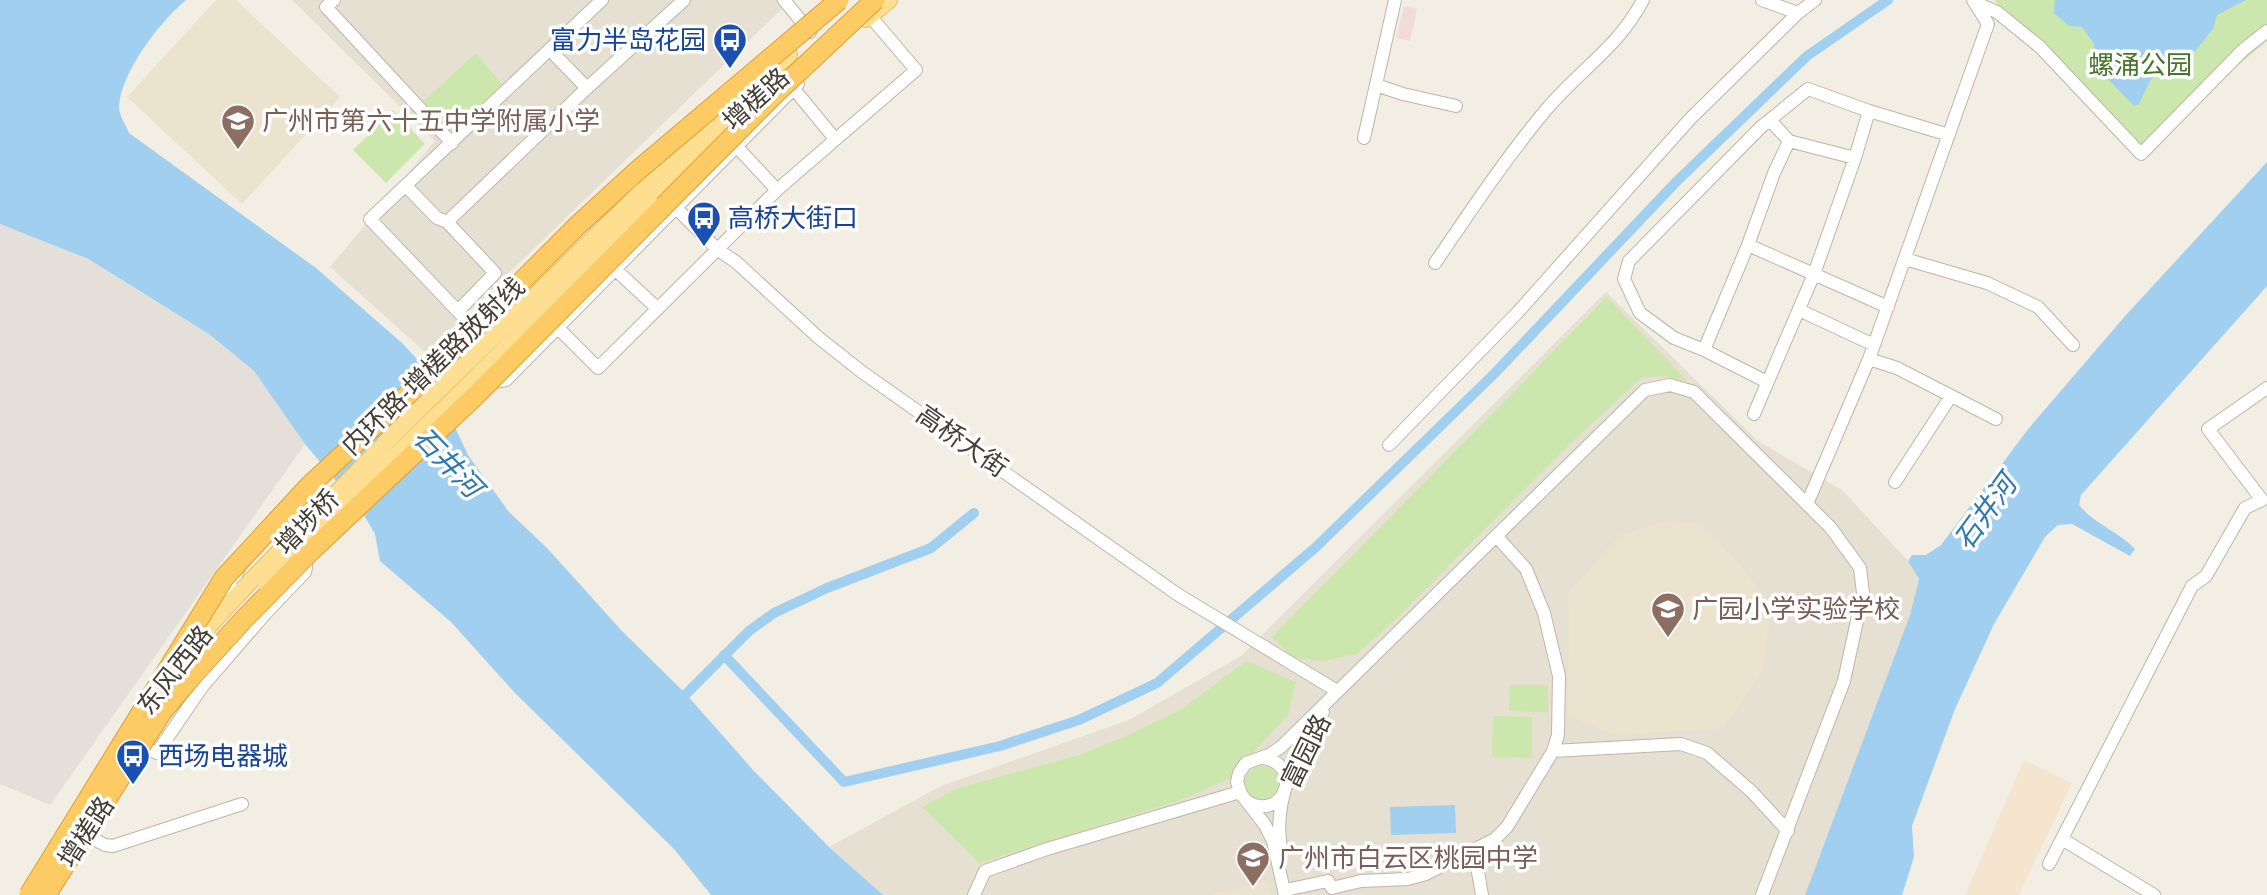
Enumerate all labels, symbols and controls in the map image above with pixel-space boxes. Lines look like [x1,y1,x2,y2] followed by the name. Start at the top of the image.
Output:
[711,21,749,70] bus stop icon: 富力半岛花园
[550,23,706,56] place label: 富力半岛花园
[2088,48,2192,81] park label: 螺涌公园
[716,60,796,137] street label: 增槎路
[219,102,257,151] school or university icon: 广州市第六十五中学附属小学
[262,104,600,137] place label: 广州市第六十五中学附属小学
[685,199,723,248] bus stop icon: 高桥大街口
[728,201,858,234] place label: 高桥大街口
[334,270,531,461] street label: 内环路-增槎路放射线
[910,397,1014,484] street label: 高桥大街
[406,419,494,508] water label: 石井河
[1945,463,2027,557] water label: 石井河
[268,482,346,561] street label: 增埗桥
[1649,590,1687,639] school or university icon: 广园小学实验学校
[1692,592,1900,625] place label: 广园小学实验学校
[130,619,220,721] street label: 东风西路
[1274,708,1337,793] street label: 富园路
[114,737,152,786] bus stop icon: 西场电器城
[158,739,288,772] place label: 西场电器城
[50,790,121,873] street label: 增槎路
[1234,839,1272,888] school or university icon: 广州市白云区桃园中学
[1278,841,1538,874] place label: 广州市白云区桃园中学

